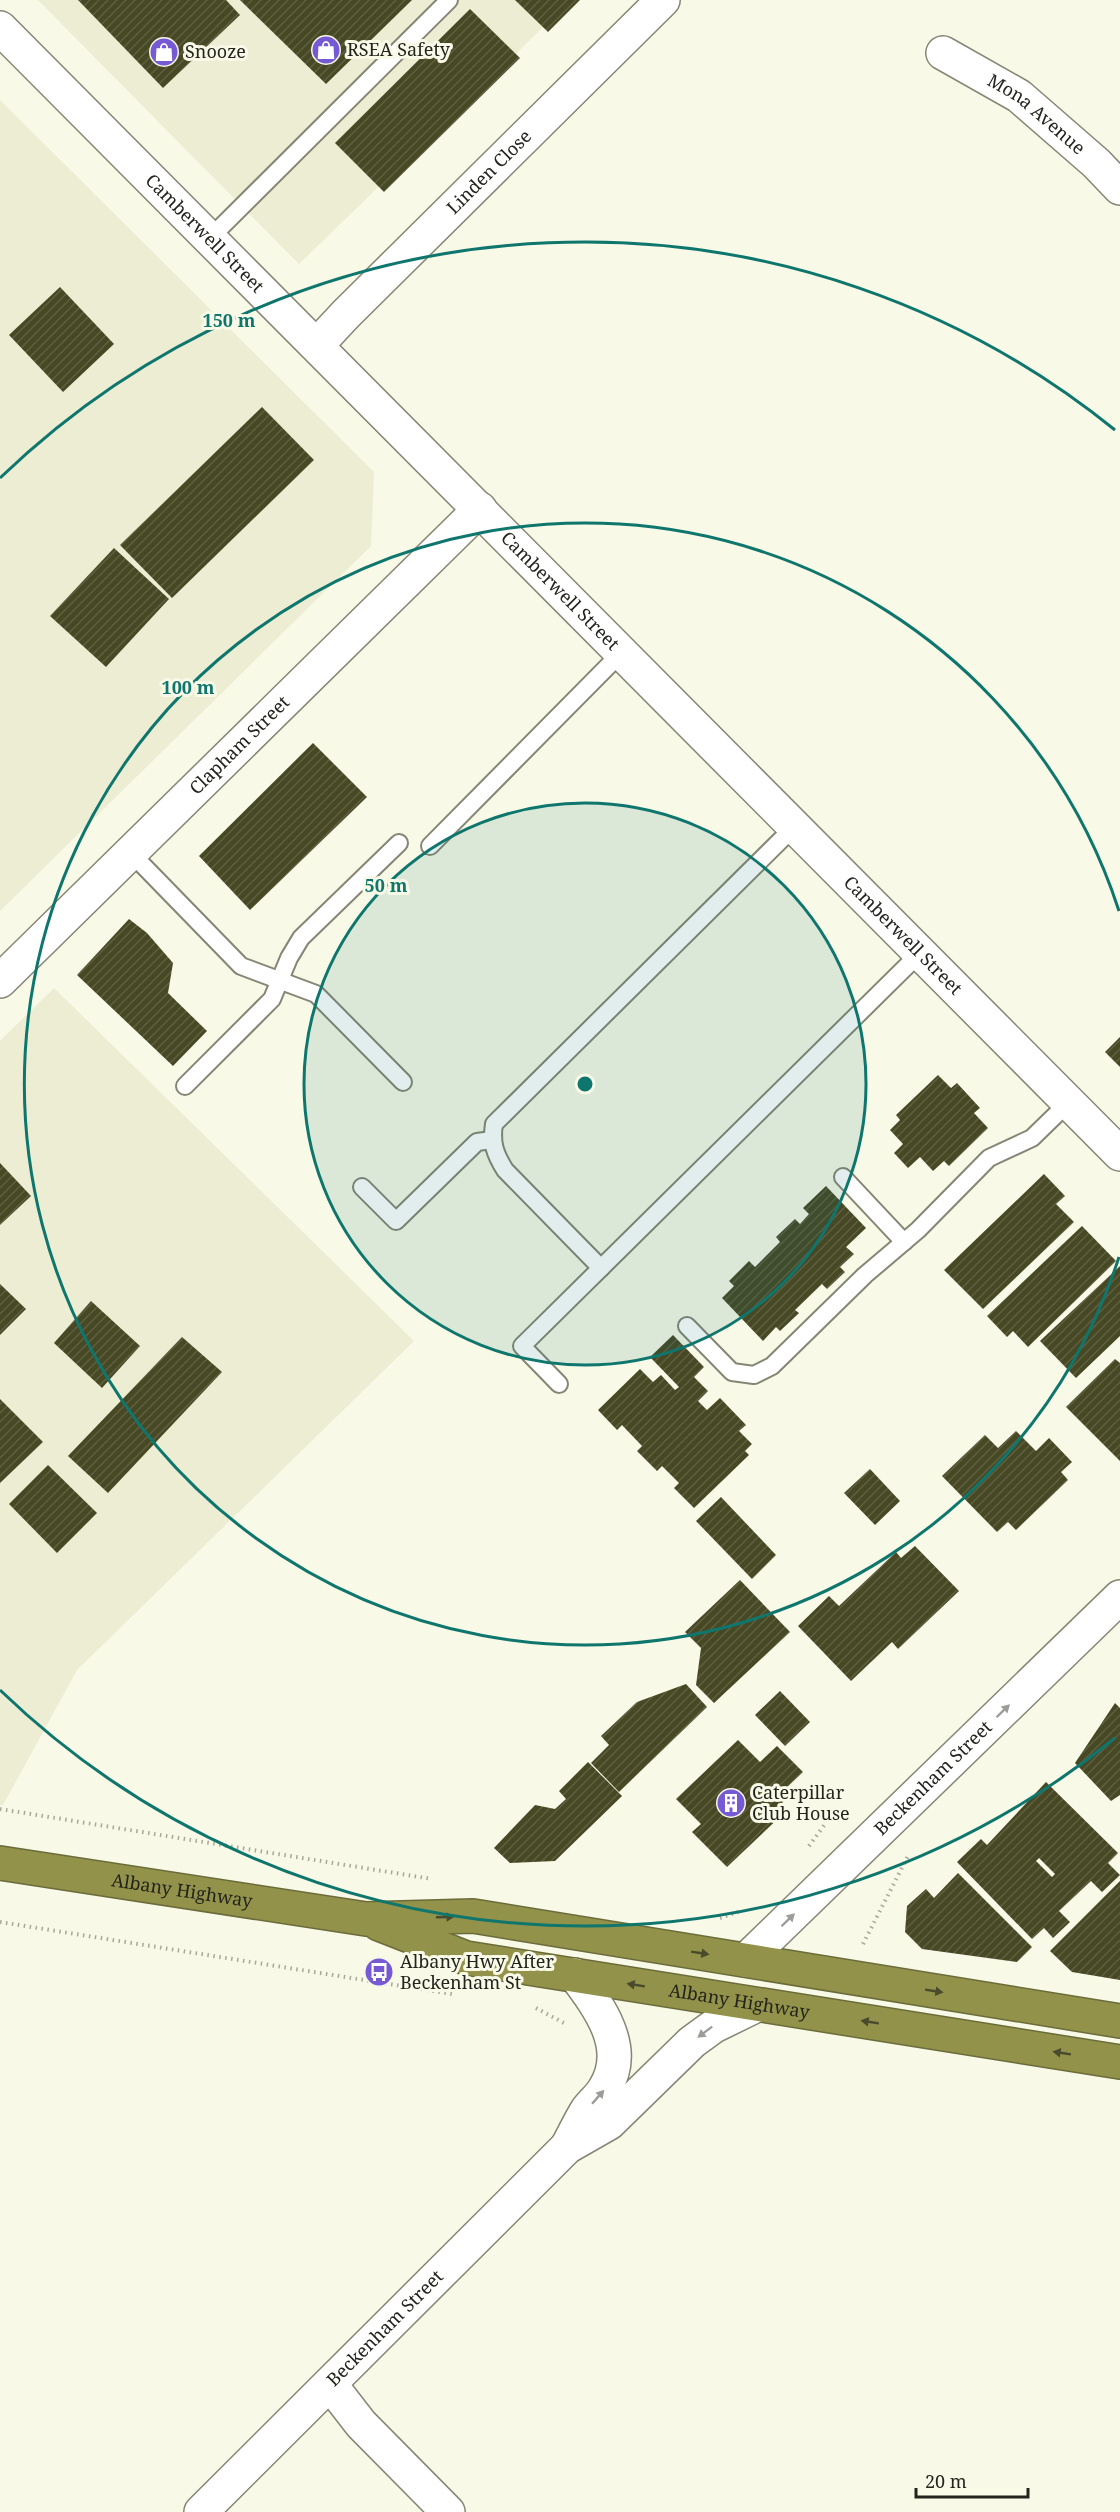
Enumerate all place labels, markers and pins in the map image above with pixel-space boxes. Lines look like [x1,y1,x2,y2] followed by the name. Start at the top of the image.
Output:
[310,34,342,66] shop icon: RSEA Safety
[148,36,180,68] shop icon: Snooze
[347,37,451,61] place label: RSEA Safety
[185,39,246,63] place label: Snooze
[575,1074,595,1094] centre of rings
[752,1780,850,1825] place label: Caterpillar Club House
[715,1787,747,1819] building icon: Caterpillar Club House
[400,1949,554,1994] place label: Albany Hwy After Beckenham St
[363,1956,395,1988] bus stop icon: Albany Hwy After Beckenham St

